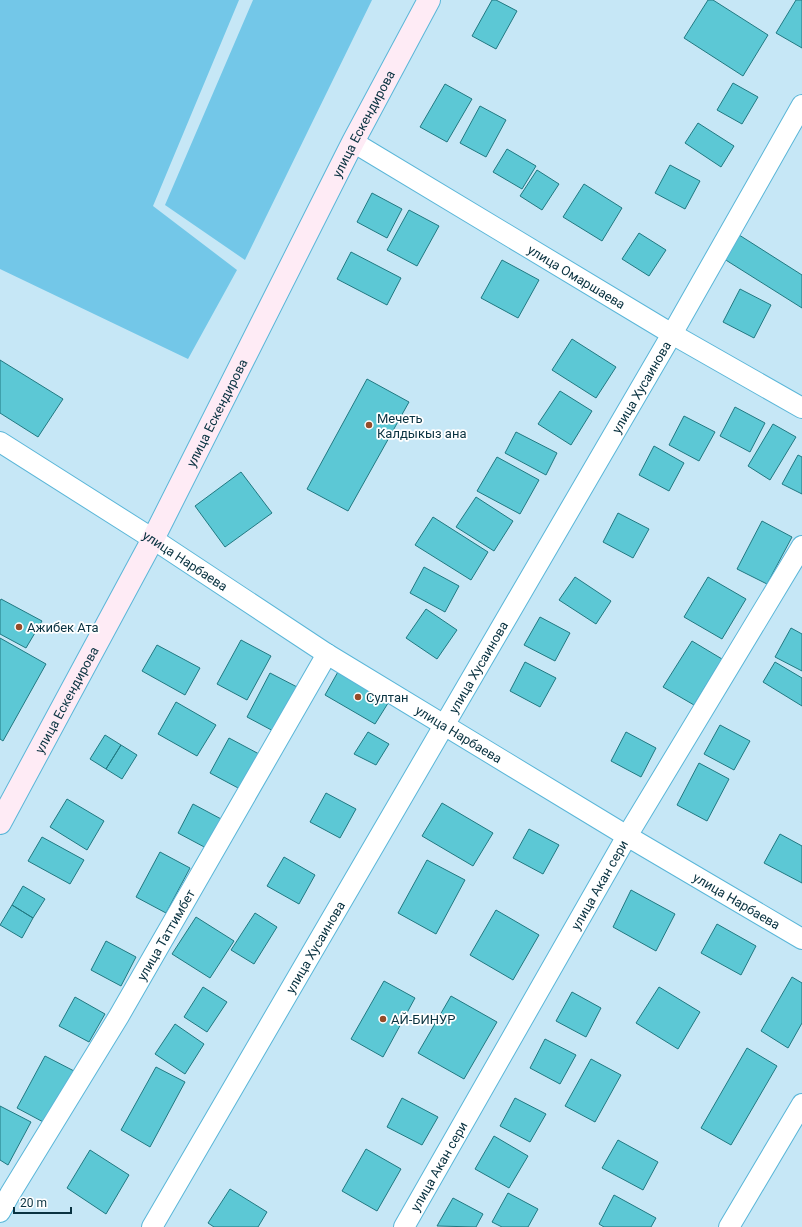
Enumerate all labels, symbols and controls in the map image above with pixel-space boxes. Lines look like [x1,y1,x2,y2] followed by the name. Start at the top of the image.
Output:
[329,68,398,180] street label: улица Ескендирова
[525,242,628,312] street label: улица Омаршаева
[609,338,674,436] street label: улица Хусаинова
[183,356,250,469] street label: улица Ескендирова
[377,411,466,441] place label: Мечеть Калдыкыз ана
[364,420,374,430] marker: Мечеть Калдыкыз ана
[140,527,231,594] street label: улица Нарбаева
[445,618,511,716] street label: улица Хусаинова
[27,620,99,635] place label: Ажибек Ата
[14,622,24,632] marker: Ажибек Ата
[32,644,101,756] street label: улица Ескендирова
[366,690,409,705] place label: Султан
[353,692,363,702] marker: Султан
[413,702,505,766] street label: улица Нарбаева
[568,837,631,932] street label: улица Акан сери
[691,869,783,932] street label: улица Нарбаева
[134,886,198,983] street label: улица Таттимбет
[282,898,348,996] street label: улица Хусаинова
[391,1012,455,1027] place label: АЙ-БИНУР
[378,1014,388,1024] marker: АЙ-БИНУР
[407,1119,470,1214] street label: улица Акан сери
[14,1189,71,1215] scale bar
[20,1196,47,1210] text: 20 m

